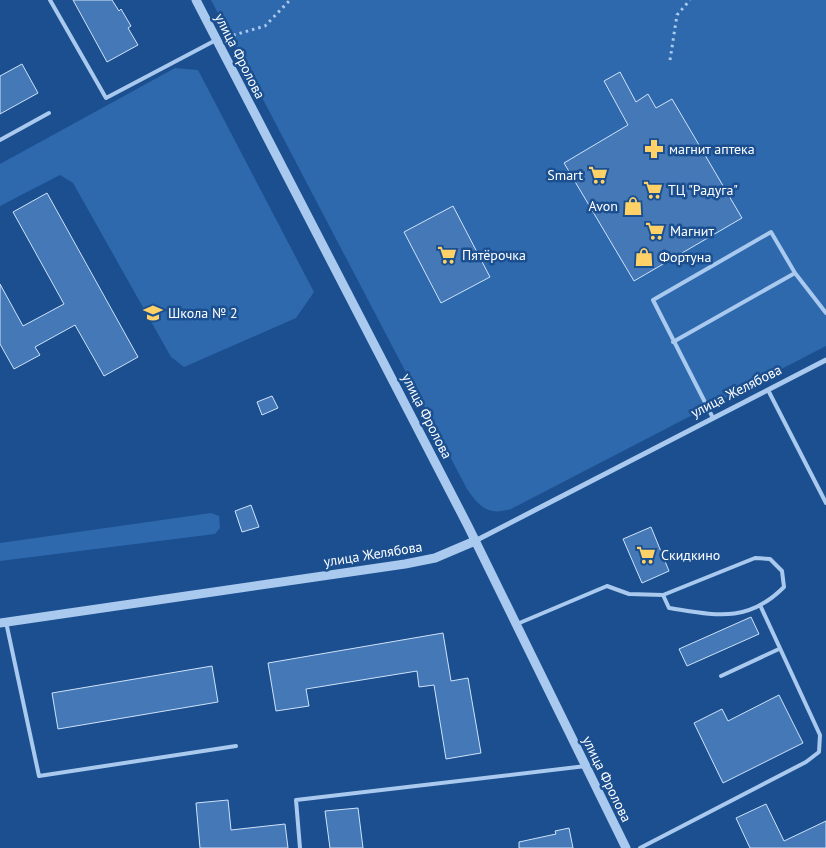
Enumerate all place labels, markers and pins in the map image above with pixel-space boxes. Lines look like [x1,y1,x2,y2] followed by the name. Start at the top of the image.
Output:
[643,138,665,160] pharmacy icon: магнит аптека
[669,140,755,158] place label: магнит аптека
[587,164,609,186] supermarket icon: Smart
[547,166,583,184] place label: Smart
[642,179,664,201] supermarket icon: ТЦ "Радуга"
[668,181,738,199] place label: ТЦ "Радуга"
[622,195,644,217] shop icon: Avon
[589,197,618,215] place label: Avon
[644,220,666,242] supermarket icon: Магнит
[670,222,714,240] place label: Магнит
[436,244,458,266] supermarket icon: Пятёрочка
[462,246,526,264] place label: Пятёрочка
[633,246,655,268] shop icon: Фортуна
[659,248,711,266] place label: Фортуна
[142,302,164,324] school or university icon: Школа № 2
[168,304,238,322] place label: Школа № 2
[635,544,657,566] supermarket icon: Скидкино
[661,546,720,564] place label: Скидкино

